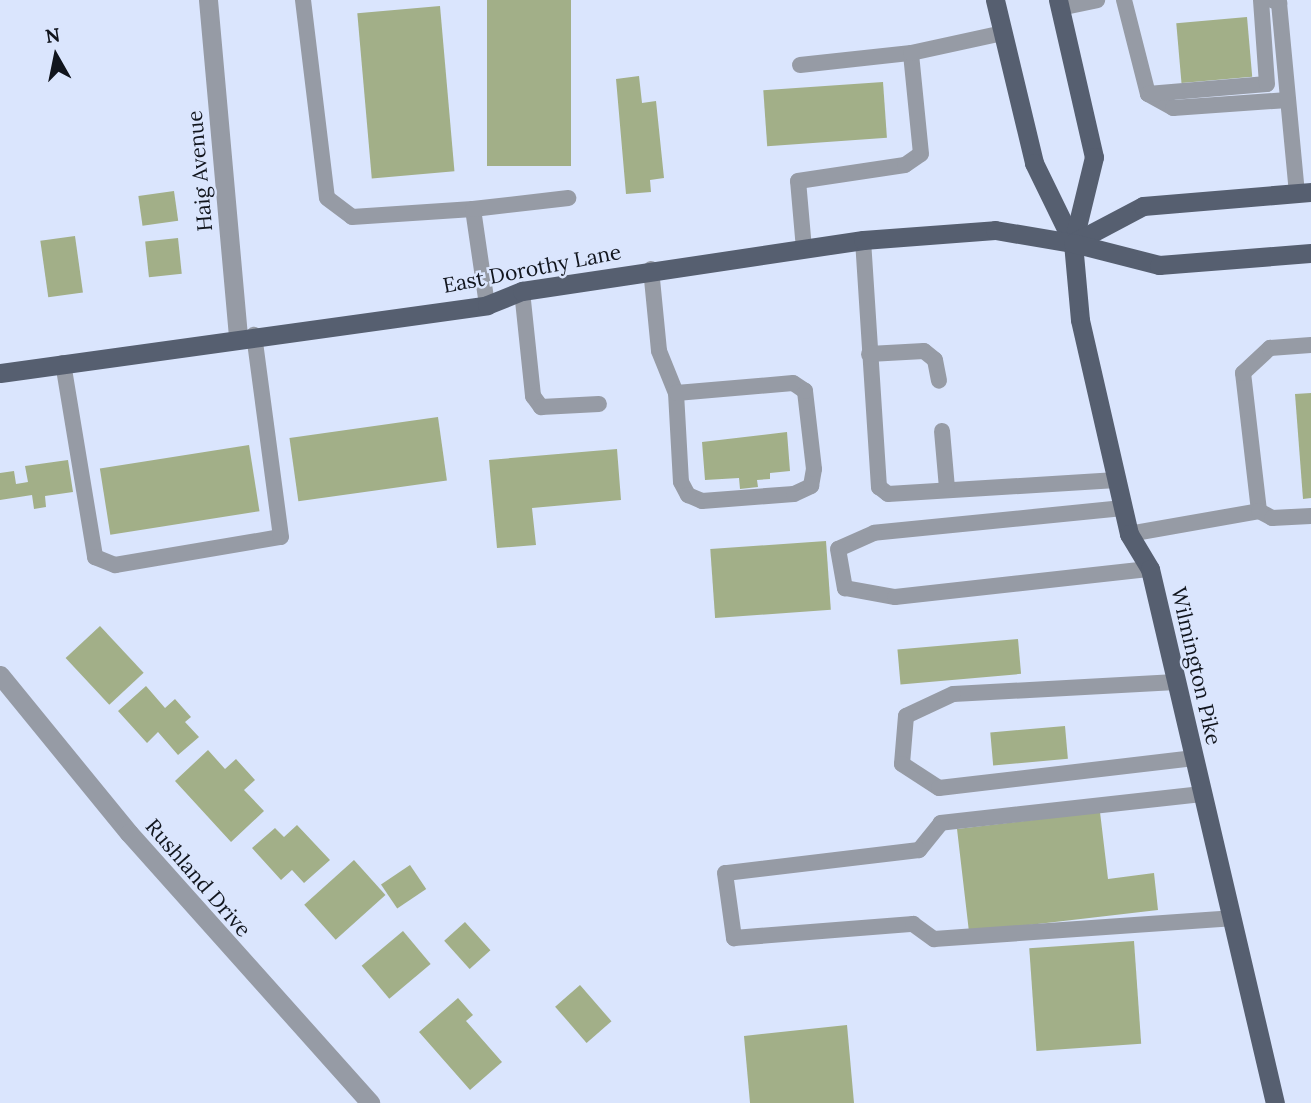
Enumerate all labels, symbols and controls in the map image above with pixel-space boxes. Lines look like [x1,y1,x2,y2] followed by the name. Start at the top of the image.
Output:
[21,21,91,91] north arrow
[44,22,62,48] text: N
[182,109,218,233] street label: Haig Avenue
[441,239,623,299] street label: East Dorothy Lane
[1166,585,1226,747] street label: Wilmington Pike
[140,814,256,942] street label: Rushland Drive

